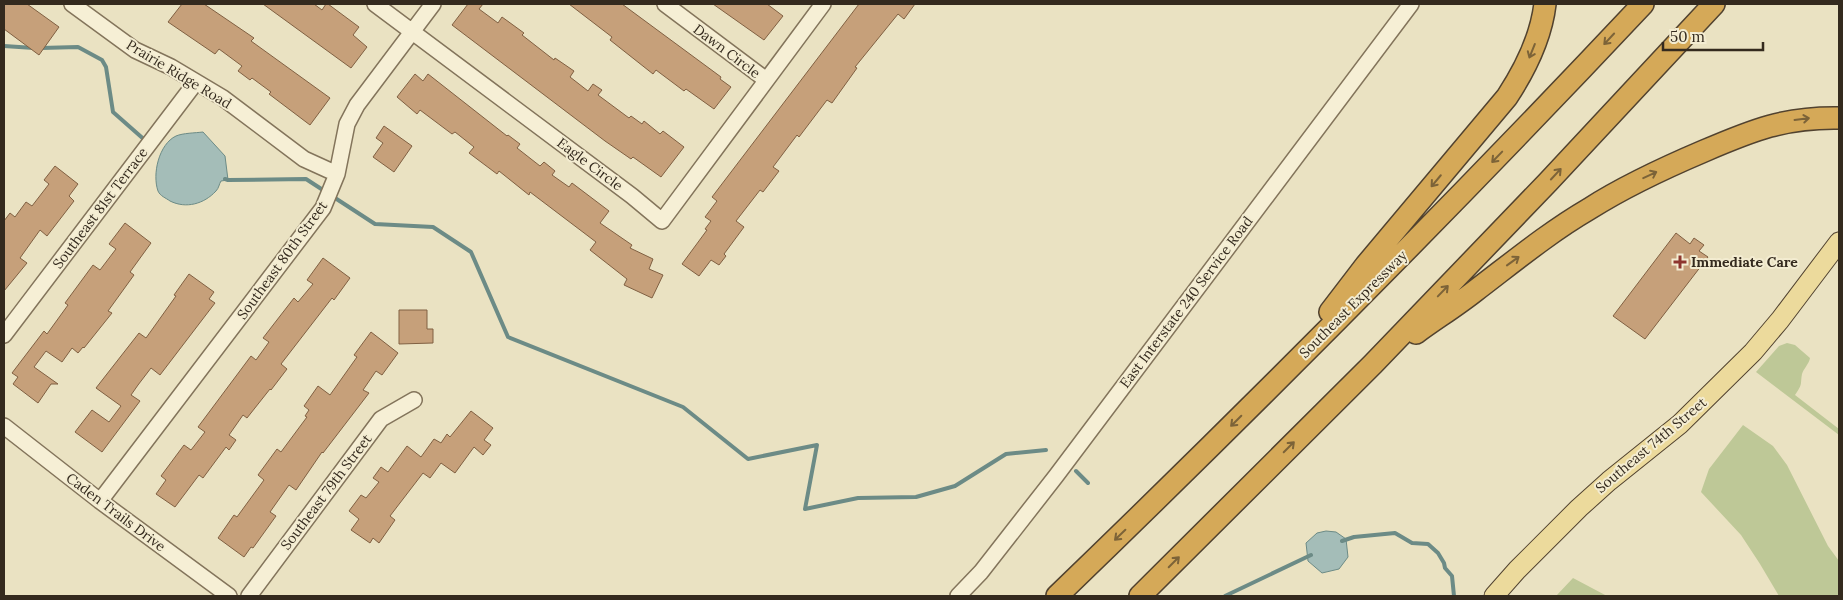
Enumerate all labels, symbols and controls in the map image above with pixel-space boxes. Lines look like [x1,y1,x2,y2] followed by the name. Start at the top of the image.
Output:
[690,20,764,82] street label: Dawn Circle
[1663,20,1763,52] scale bar
[1670,27,1705,46] text: 50 m
[1603,33,1615,46] one-way arrow
[123,36,235,112] street label: Prairie Ridge Road
[1527,43,1537,58] one-way arrow
[1794,114,1810,124] one-way arrow
[554,133,627,195] street label: Eagle Circle
[48,143,152,272] street label: Southeast 81st Terrace
[1491,150,1503,163] one-way arrow
[1550,168,1562,180] one-way arrow
[1642,170,1657,180] one-way arrow
[1431,174,1442,187] one-way arrow
[233,197,331,323] street label: Southeast 80th Street
[1116,213,1256,391] street label: East Interstate 240 Service Road
[1295,246,1411,362] street label: Southeast Expressway
[1691,253,1798,271] place label: Immediate Care
[1673,255,1687,269] marker: Immediate Care
[1506,256,1520,266] one-way arrow
[1437,285,1449,297] one-way arrow
[1592,393,1711,497] street label: Southeast 74th Street
[1230,415,1242,427] one-way arrow
[277,430,376,553] street label: Southeast 79th Street
[1283,441,1295,453] one-way arrow
[63,469,170,556] street label: Caden Trails Drive
[1113,529,1126,541] one-way arrow
[1168,556,1180,568] one-way arrow

